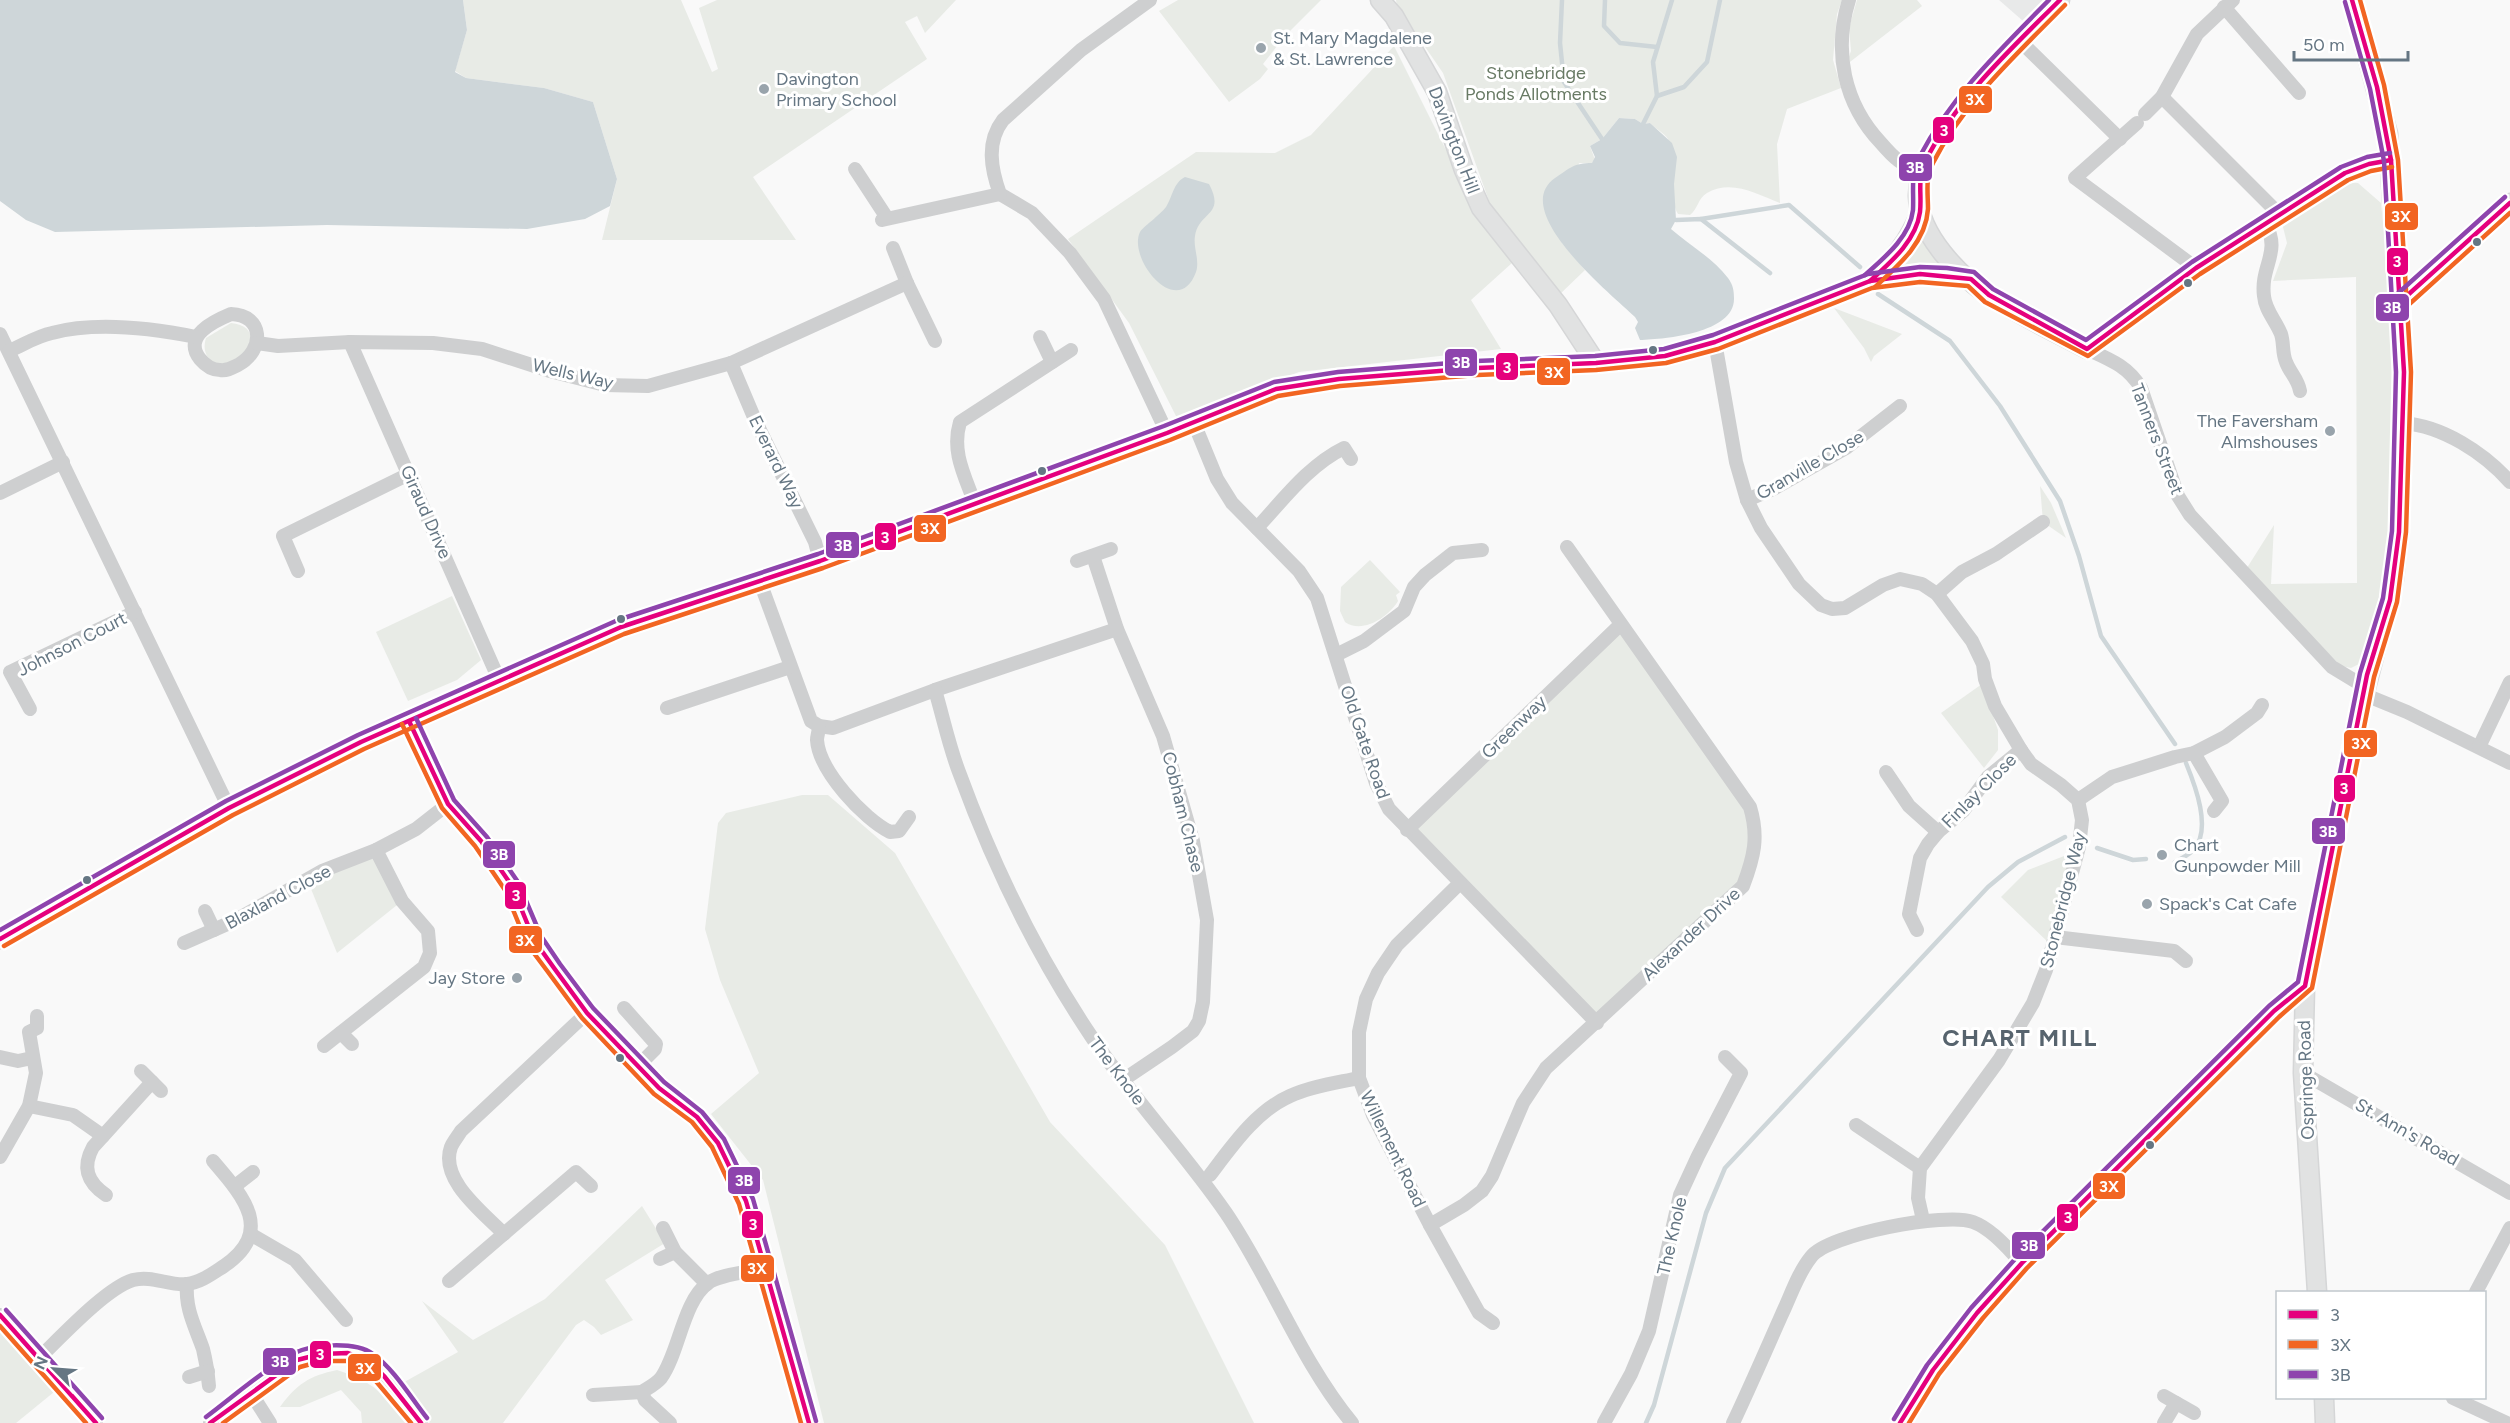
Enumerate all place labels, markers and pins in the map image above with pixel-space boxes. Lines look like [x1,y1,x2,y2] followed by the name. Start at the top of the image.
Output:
[1273,27,1432,70] place label: St. Mary Magdalene & St. Lawrence
[1254,41,1268,55] marker: St. Mary Magdalene & St. Lawrence
[776,68,897,111] place label: Davington Primary School
[757,82,771,96] marker: Davington Primary School
[2471,236,2483,248] unlabelled marker
[2182,277,2194,289] unlabelled marker
[1647,344,1659,356] unlabelled marker
[2197,410,2318,453] place label: The Faversham Almshouses
[2323,424,2337,438] marker: The Faversham Almshouses
[1036,465,1048,477] unlabelled marker
[615,613,627,625] unlabelled marker
[2174,834,2301,877] place label: Chart Gunpowder Mill
[2155,848,2169,862] marker: Chart Gunpowder Mill
[81,874,93,886] unlabelled marker
[2159,893,2297,915] place label: Spack's Cat Cafe
[2140,897,2154,911] marker: Spack's Cat Cafe
[429,967,505,989] place label: Jay Store
[510,971,524,985] marker: Jay Store
[614,1052,626,1064] unlabelled marker
[2144,1139,2156,1151] unlabelled marker

